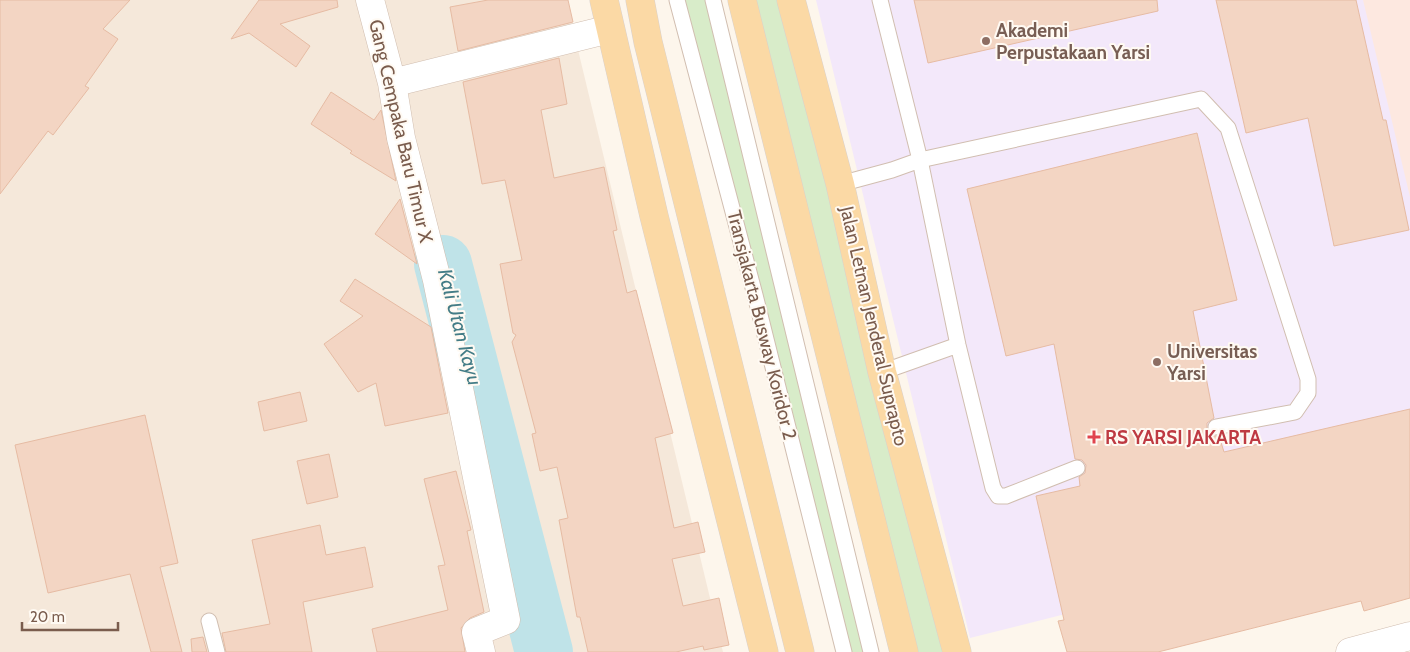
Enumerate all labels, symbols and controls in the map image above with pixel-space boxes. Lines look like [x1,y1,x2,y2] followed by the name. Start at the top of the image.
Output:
[364,17,438,246] street label: Gang Cempaka Baru Timur X
[996,19,1150,64] place label: Akademi Perpustakaan Yarsi
[980,35,992,47] marker: Akademi Perpustakaan Yarsi
[835,203,913,448] street label: Jalan Letnan Jenderal Suprapto
[722,208,802,442] street label: Transjakarta Busway Koridor 2
[433,266,487,388] water label: Kali Utan Kayu
[1166,340,1257,385] place label: Universitas Yarsi
[1151,356,1163,368] marker: Universitas Yarsi
[1105,426,1261,449] place label: RS YARSI JAKARTA
[1087,430,1101,444] marker: RS YARSI JAKARTA
[22,600,119,632] scale bar
[30,608,65,626] text: 20 m

